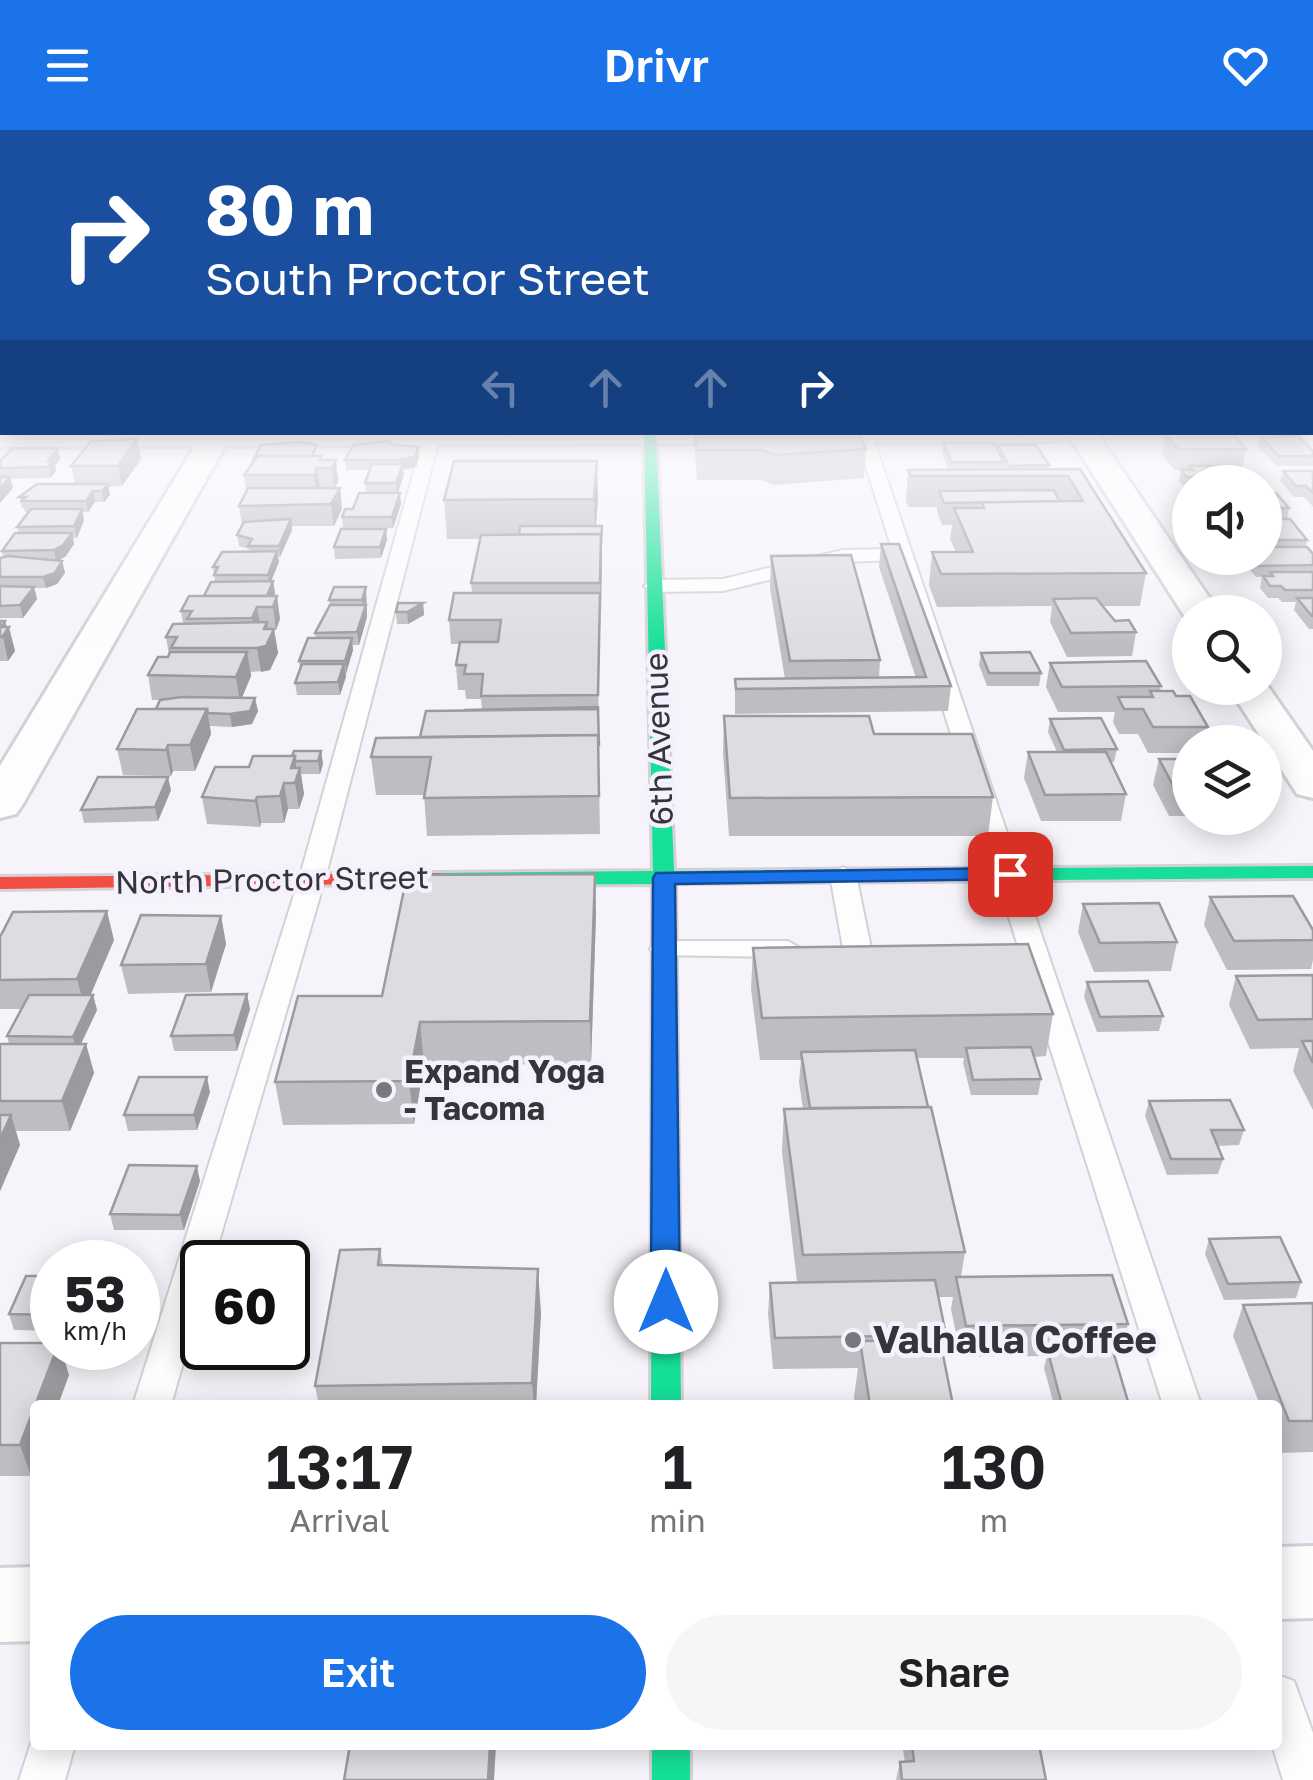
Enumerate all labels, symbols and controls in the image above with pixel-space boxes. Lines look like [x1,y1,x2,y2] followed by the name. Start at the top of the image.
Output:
[40,38,95,93] icon: menu
[604,38,709,92] text: Drivr
[1218,38,1273,93] icon: heart
[205,166,374,250] text: 80 m
[40,170,170,300] icon: right
[205,251,650,305] text: South Proctor Street
[473,360,528,415] icon: left
[578,360,633,415] icon: ahead
[683,360,738,415] icon: ahead
[788,360,843,415] icon: right
[1172,465,1282,835] map controls
[1172,465,1282,575] button: sound
[1172,595,1282,705] button: search
[636,652,680,826] street label: 6th Avenue
[1172,725,1282,835] button: layers
[968,832,1053,917] pin
[983,847,1038,902] icon: arrive
[115,857,429,901] street label: North Proctor Street
[404,1052,605,1127] place label: Expand Yoga - Tacoma
[373,1079,395,1101] marker: Expand Yoga - Tacoma
[180,1240,310,1370] speed limit sign: 60
[614,1250,718,1354] position arrow
[64,1263,125,1323] text: 53
[63,1315,127,1346] text: km/h
[873,1316,1157,1361] place label: Valhalla Coffee
[842,1329,864,1351] marker: Valhalla Coffee
[266,1430,413,1502] text: 13:17
[662,1430,693,1502] text: 1
[941,1430,1046,1502] text: 130
[289,1501,390,1539] text: Arrival
[649,1501,706,1539] text: min
[980,1501,1008,1539] text: m
[70,1615,646,1730] button: Exit
[666,1615,1242,1730] button: Share

